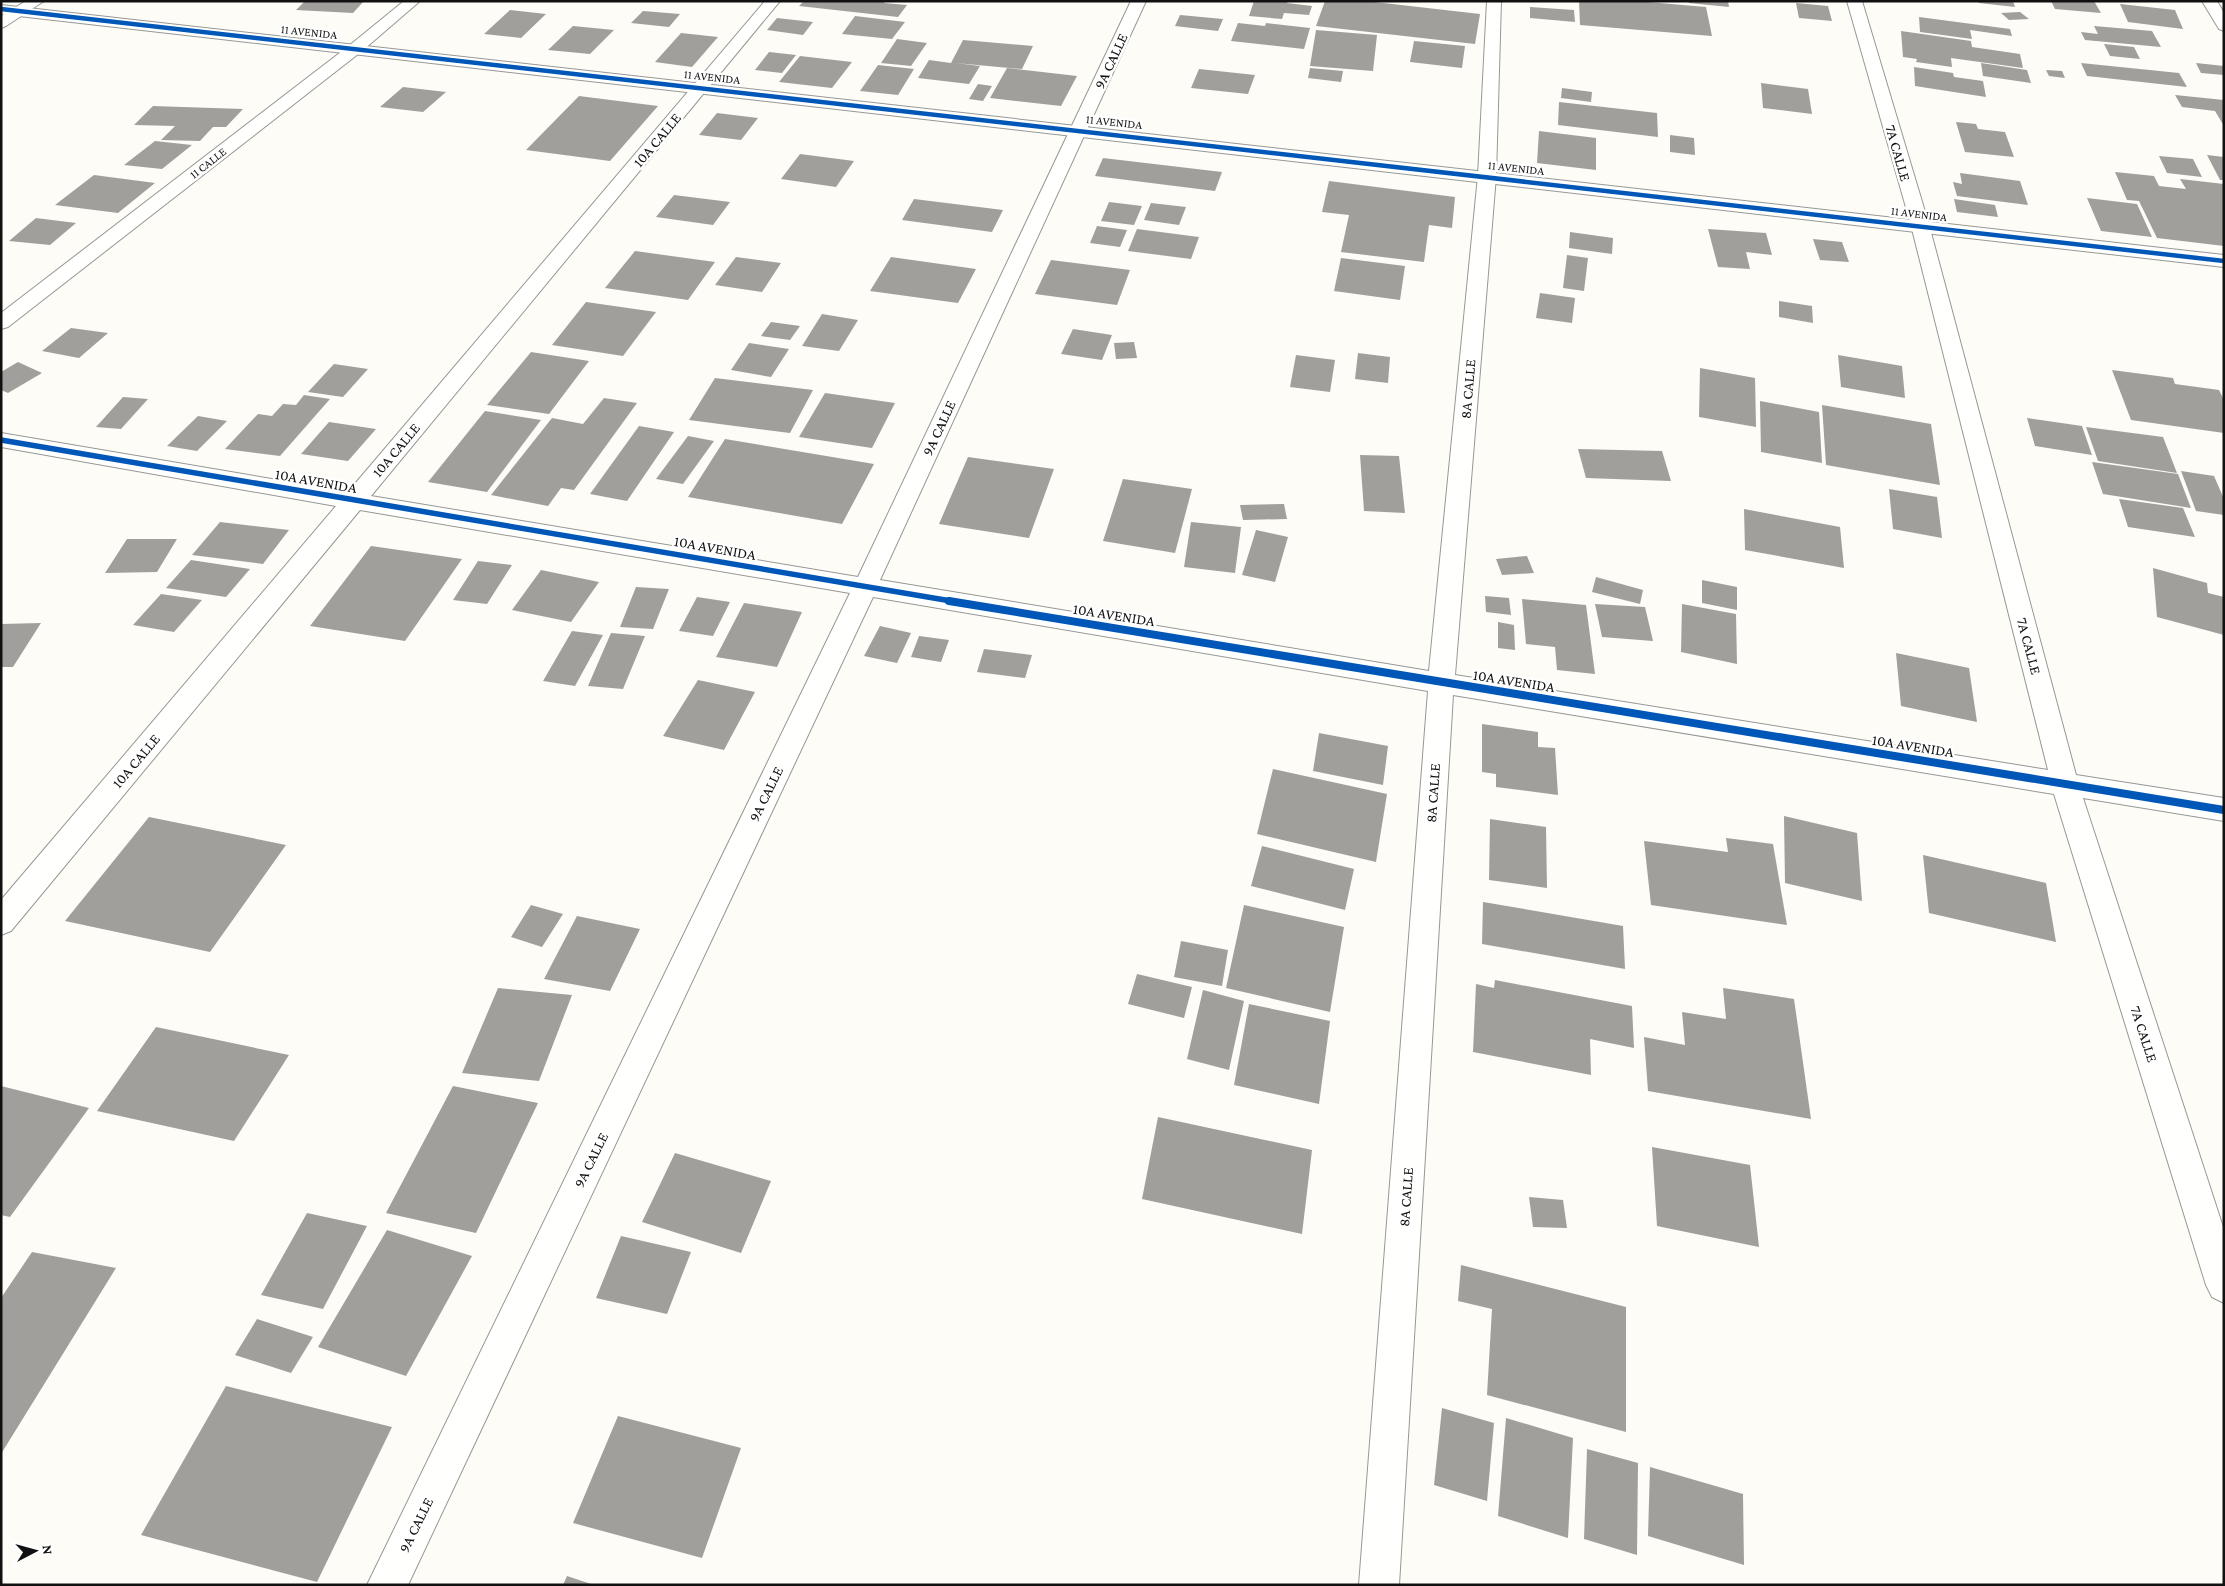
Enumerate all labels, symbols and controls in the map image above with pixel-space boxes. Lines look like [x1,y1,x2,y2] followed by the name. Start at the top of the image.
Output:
[280,22,338,42] street label: 11 AVENIDA
[1091,31,1131,91] street label: 9A CALLE
[683,67,741,87] street label: 11 AVENIDA
[630,110,684,170] street label: 10A CALLE
[1085,112,1143,132] street label: 11 AVENIDA
[1882,123,1914,183] street label: 7A CALLE
[187,144,229,182] street label: 11 CALLE
[1487,158,1545,178] street label: 11 AVENIDA
[1890,204,1948,224] street label: 11 AVENIDA
[1457,359,1479,419] street label: 8A CALLE
[919,398,959,458] street label: 9A CALLE
[369,420,423,480] street label: 10A CALLE
[274,466,359,496] street label: 10A AVENIDA
[673,533,758,563] street label: 10A AVENIDA
[1072,601,1156,629] street label: 10A AVENIDA
[2014,616,2044,676] street label: 7A CALLE
[1472,667,1556,695] street label: 10A AVENIDA
[109,731,163,791] street label: 10A CALLE
[1871,732,1955,760] street label: 10A AVENIDA
[1423,763,1443,823] street label: 8A CALLE
[746,764,786,824] street label: 9A CALLE
[2127,1004,2161,1064] street label: 7A CALLE
[571,1130,611,1190] street label: 9A CALLE
[1396,1167,1416,1227] street label: 8A CALLE
[396,1495,436,1555] street label: 9A CALLE
[10,1526,60,1576] north arrow
[39,1544,56,1556] text: N

